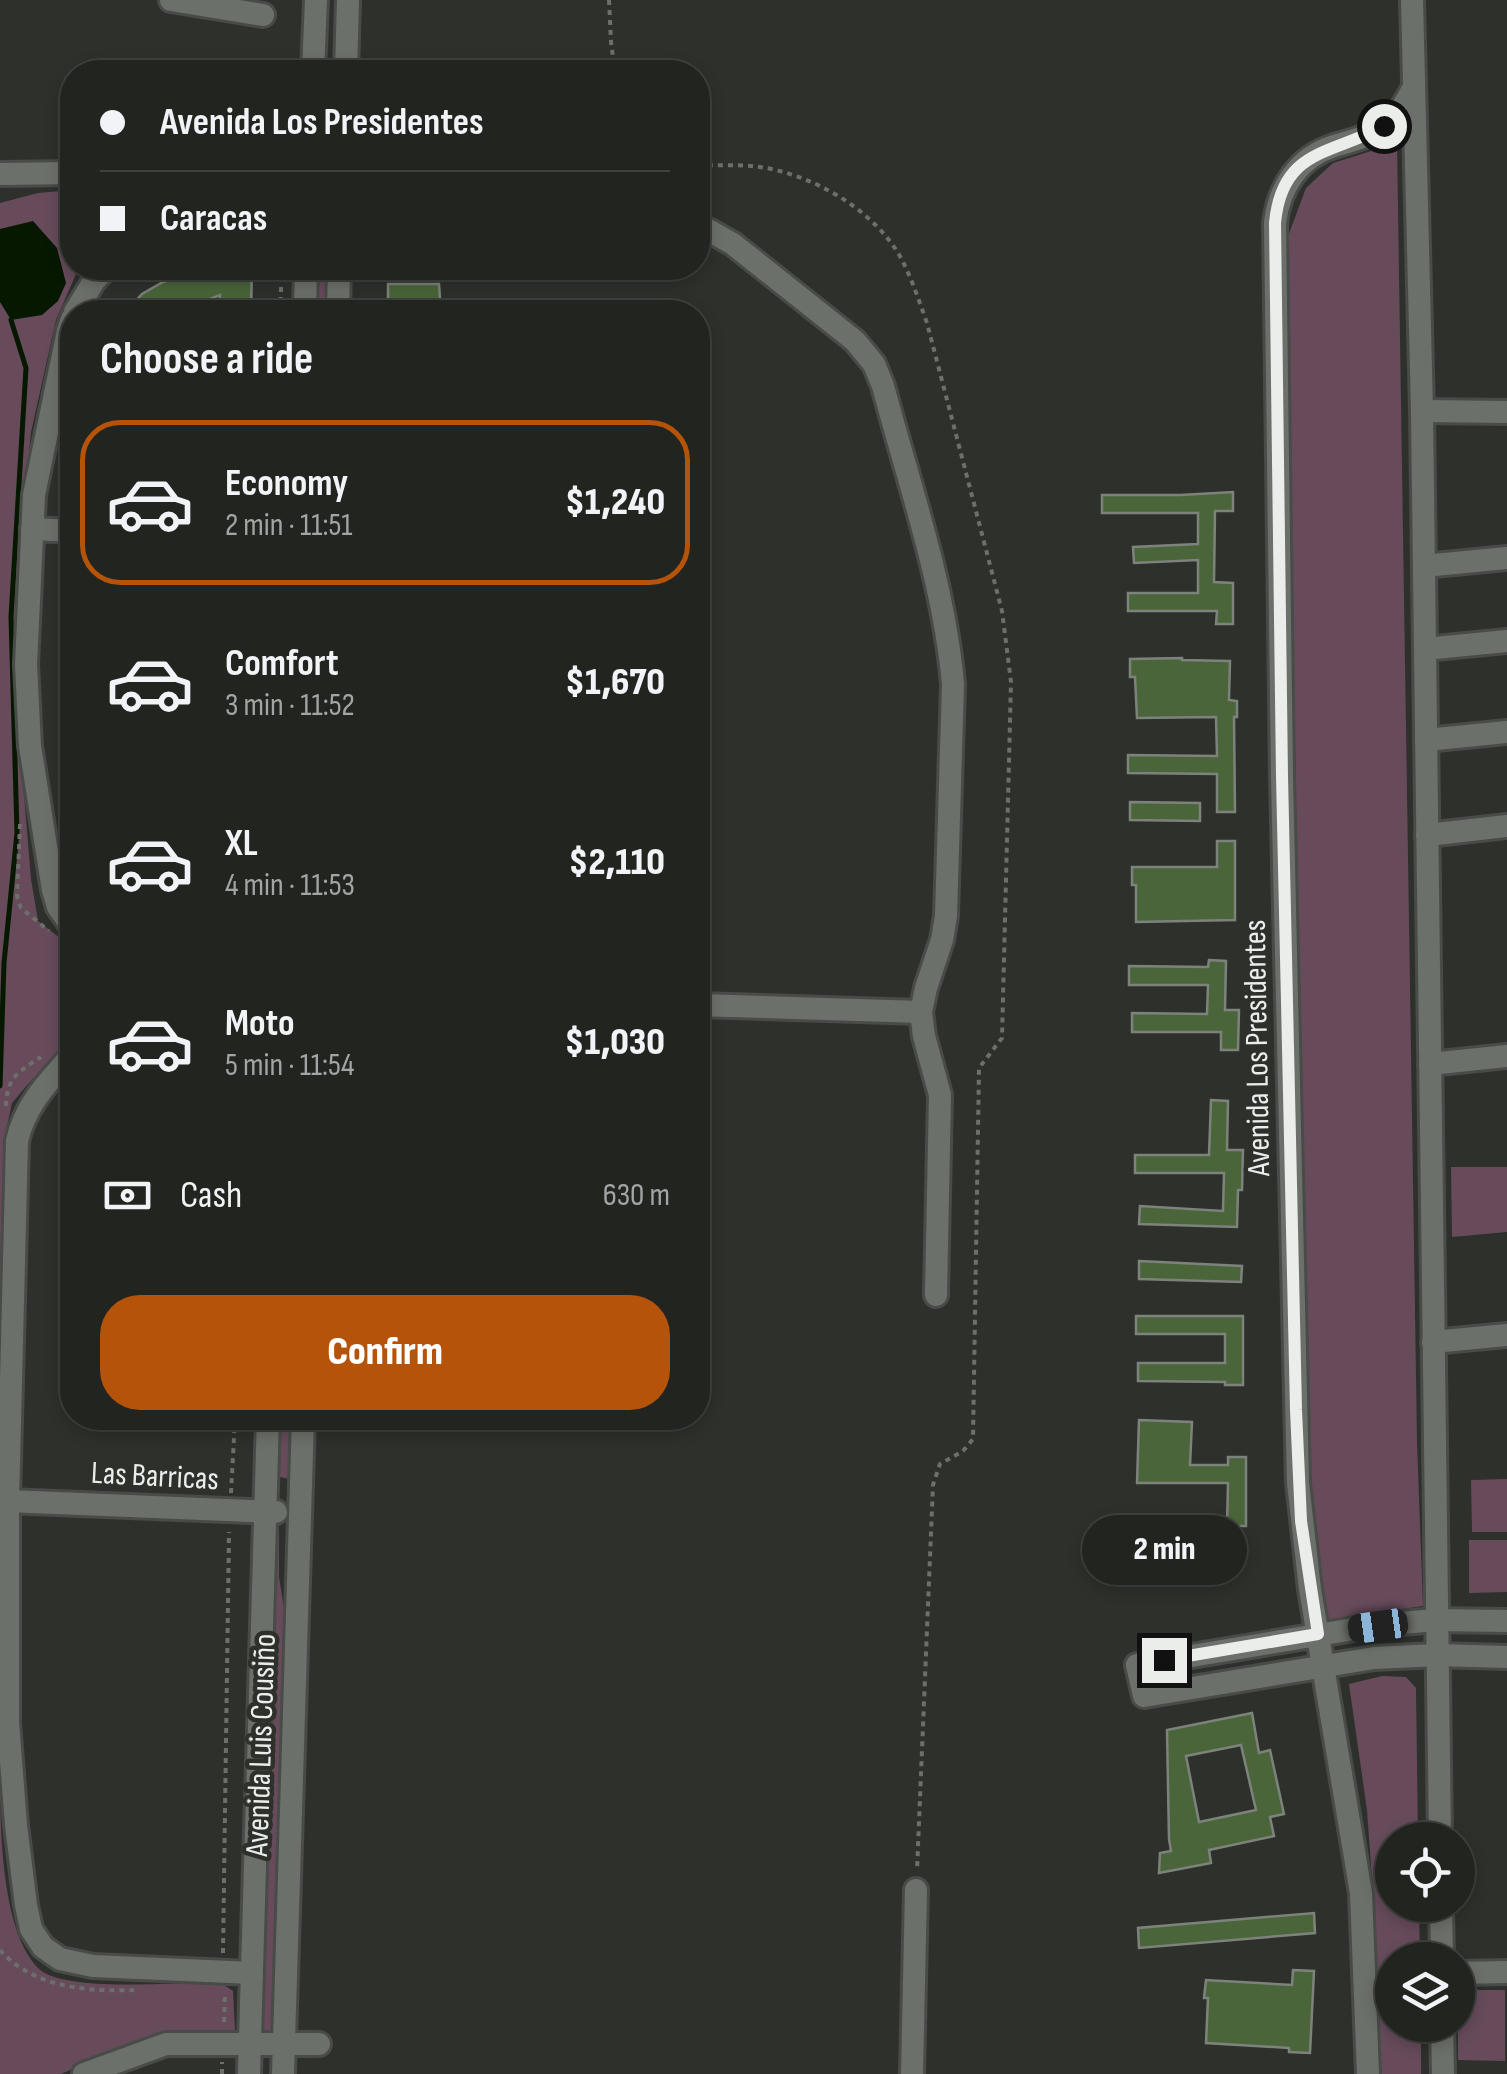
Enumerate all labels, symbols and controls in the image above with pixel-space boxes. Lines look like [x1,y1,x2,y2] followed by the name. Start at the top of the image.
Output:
[160,100,484,145] text: Avenida Los Presidentes
[1362,104,1407,149] route start
[160,196,267,241] text: Caracas
[100,332,313,387] text: Choose a ride
[105,458,195,548] icon: car
[225,461,348,506] text: Economy
[565,480,665,525] text: $1,240
[225,506,353,545] text: 2 min · 11:51
[105,638,195,728] icon: car
[225,641,339,686] text: Comfort
[565,660,665,705] text: $1,670
[225,686,355,725] text: 3 min · 11:52
[105,818,195,908] icon: car
[225,821,258,866] text: XL
[569,840,665,885] text: $2,110
[225,866,355,905] text: 4 min · 11:53
[1236,919,1279,1178] street label: Avenida Los Presidentes
[105,998,195,1088] icon: car
[225,1001,295,1046] text: Moto
[565,1020,665,1065] text: $1,030
[225,1046,354,1085] text: 5 min · 11:54
[100,1168,155,1223] icon: cash
[180,1173,242,1218] text: Cash
[603,1176,670,1215] text: 630 m
[100,1295,670,1410] button: Confirm
[90,1454,220,1499] street label: Las Barricas
[1082,1515,1246,1585] callout: 2 min
[1133,1530,1196,1569] text: 2 min
[1346,1607,1410,1645] car
[238,1633,285,1858] street label: Avenida Luis Cousiño
[1142,1638,1187,1683] route end
[1375,1822,1475,2042] map controls
[1375,1822,1475,1922] button: locate
[1375,1942,1475,2042] button: layers

